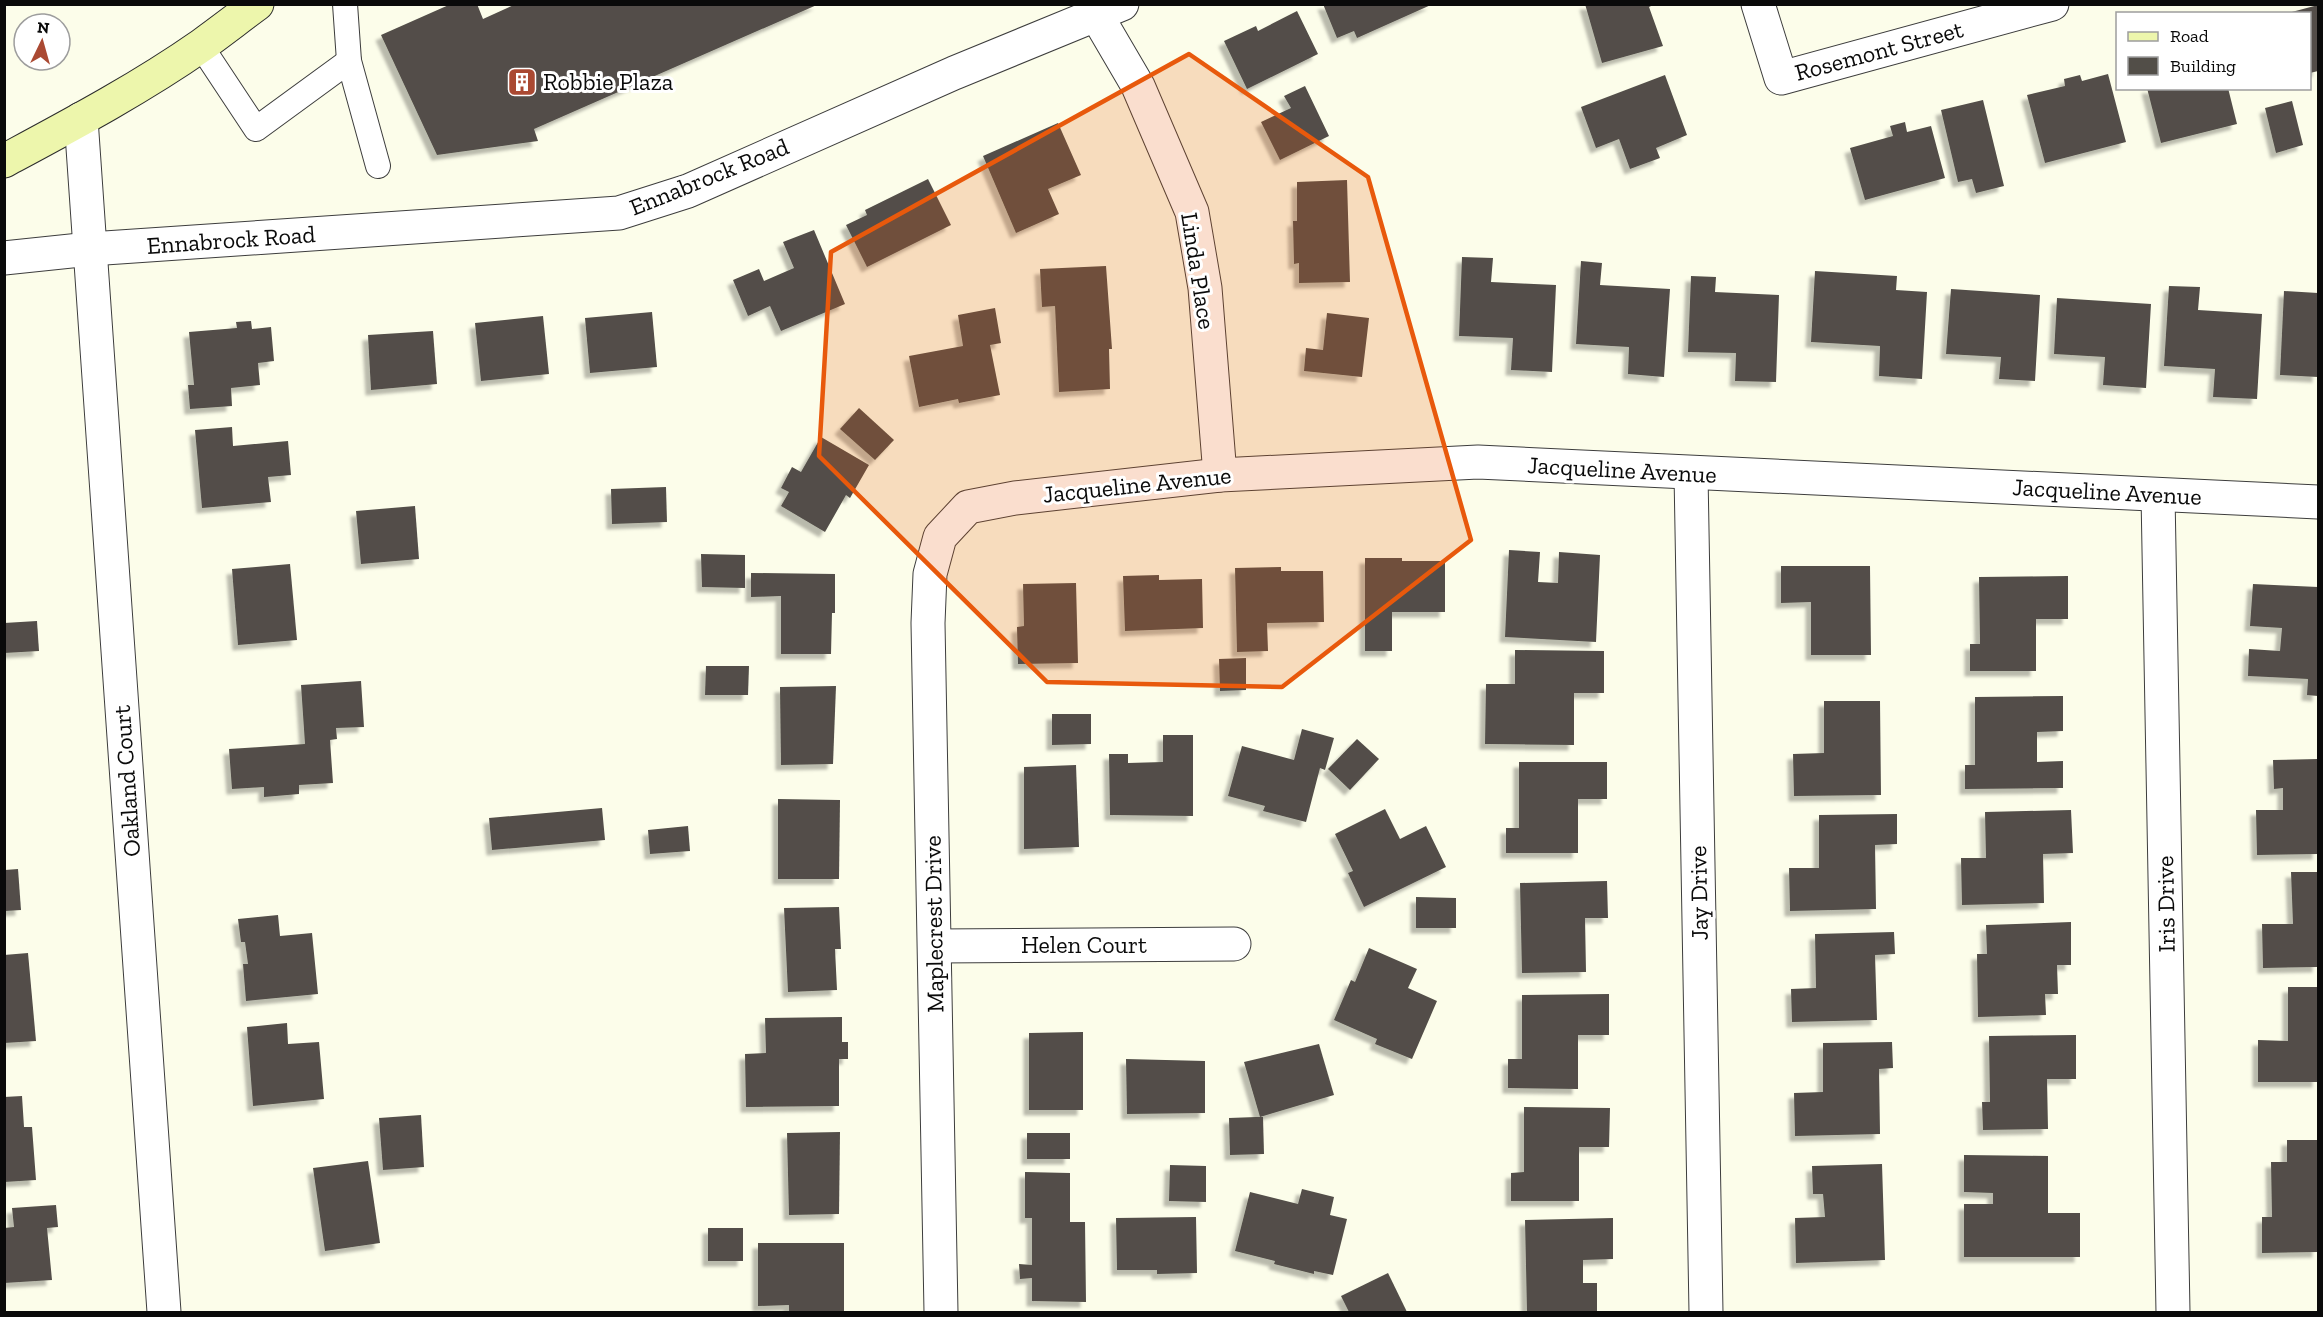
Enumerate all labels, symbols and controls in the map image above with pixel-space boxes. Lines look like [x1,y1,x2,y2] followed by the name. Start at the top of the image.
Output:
[12,12,72,72] north arrow
[2116,12,2311,90] legend
[1792,14,1966,87] street label: Rosemont Street
[36,18,50,38] text: N
[2170,25,2209,47] text: Road
[2170,55,2236,77] text: Building
[506,66,538,98] building icon: Robbie Plaza
[543,67,674,96] place label: Robbie Plaza
[625,131,793,222] street label: Ennabrock Road
[1175,210,1222,331] street label: Linda Place
[146,219,316,260] street label: Ennabrock Road
[1527,450,1717,489] street label: Jacqueline Avenue
[1041,460,1233,509] street label: Jacqueline Avenue
[2012,472,2202,511] street label: Jacqueline Avenue
[107,704,146,858] street label: Oakland Court
[917,835,950,1013] street label: Maplecrest Drive
[1683,845,1714,941] street label: Jay Drive
[2150,855,2181,953] street label: Iris Drive
[1021,930,1147,959] street label: Helen Court

